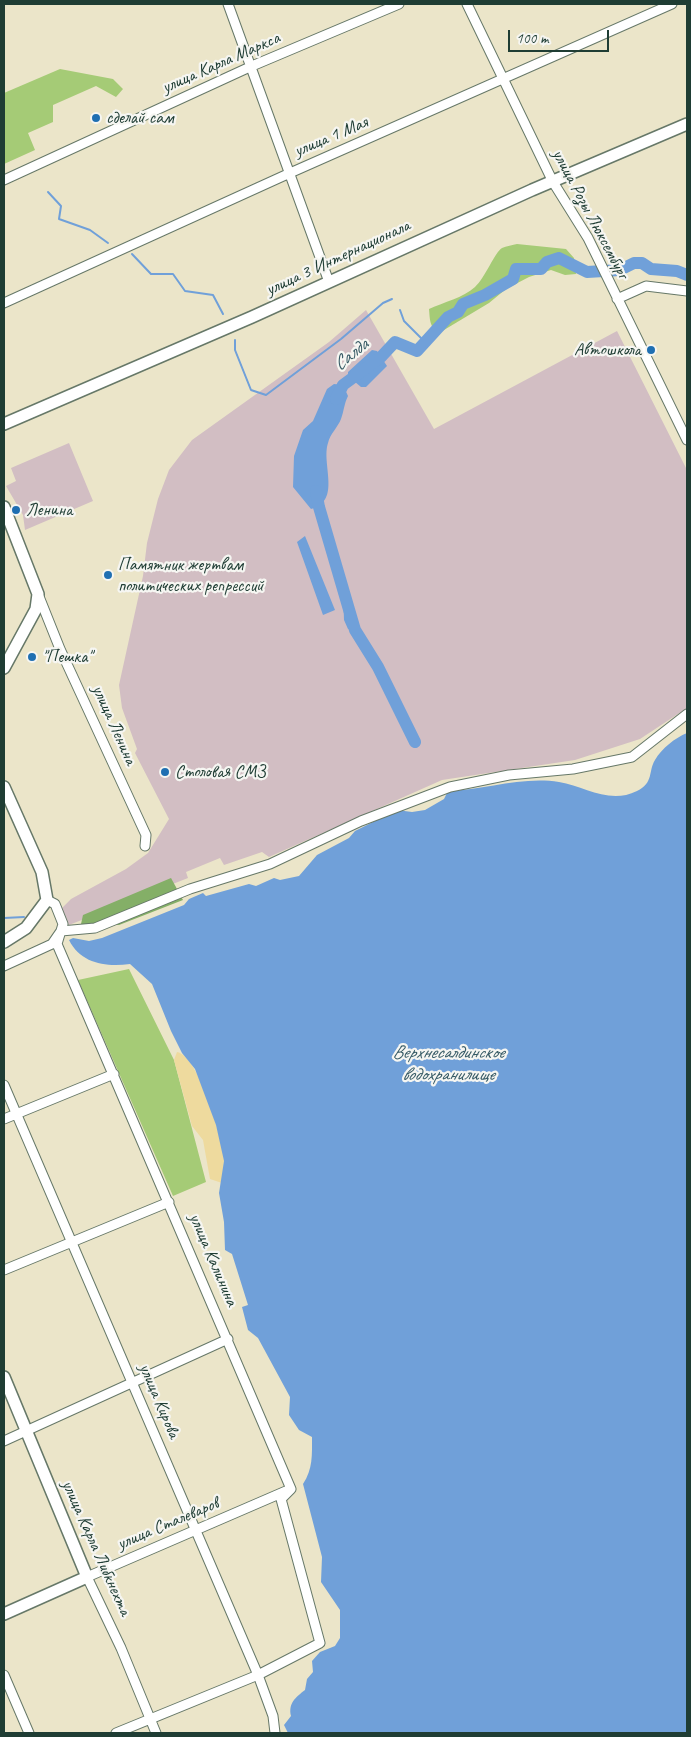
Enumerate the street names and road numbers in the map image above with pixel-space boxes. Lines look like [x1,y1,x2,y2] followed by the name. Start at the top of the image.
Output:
[159,27,283,99] street label: улица Карла Маркса
[291,112,371,162] street label: улица 1 Мая
[547,146,633,282] street label: улица Розы Люксембург
[263,215,413,301] street label: улица 3 Интернационала
[87,682,141,768] street label: улица Ленина
[184,1210,242,1310] street label: улица Калинина
[134,1360,184,1442] street label: улица Кирова
[56,1477,136,1619] street label: улица Карла Либкнехта
[114,1493,222,1555] street label: улица Сталеваров

